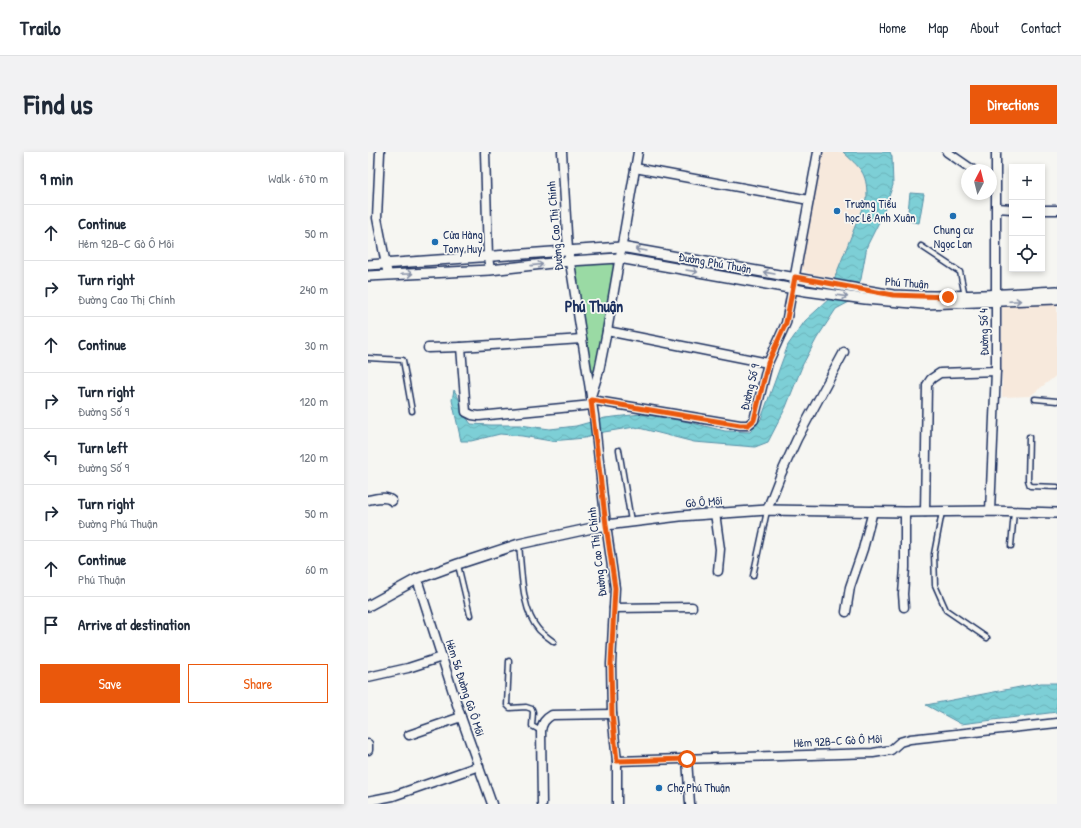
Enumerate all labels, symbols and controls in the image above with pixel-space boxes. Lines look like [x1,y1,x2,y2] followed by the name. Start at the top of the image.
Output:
[20,15,61,41] text: Trailo
[879,18,906,37] text: Home
[928,18,948,37] text: Map
[970,18,999,37] text: About
[1021,18,1061,37] text: Contact
[24,85,93,123] text: Find us
[970,85,1057,124] button: Directions
[961,164,997,200] north arrow
[1009,164,1045,272] map controls
[1009,164,1045,200] button: +
[40,167,73,190] text: 9 min
[268,169,328,187] text: Walk · 670 m
[542,181,567,271] street label: Đường Cao Thị Chính
[845,195,916,226] place label: Trường Tiểu học Lê Anh Xuân
[1009,200,1045,236] button: −
[832,206,842,216] marker: Trường Tiểu học Lê Anh Xuân
[948,211,958,221] marker: Chung cư Ngọc Lan
[78,213,126,234] text: Continue
[933,221,974,252] place label: Chung cư Ngọc Lan
[40,222,62,244] icon: ahead
[305,224,328,242] text: 50 m
[443,226,483,257] place label: Cửa Hàng Tony Huy
[78,234,174,252] text: Hẻm 92B-C Gò Ô Môi
[1009,236,1045,272] button: locate
[430,237,440,247] marker: Cửa Hàng Tony Huy
[635,246,648,254] one-way arrow
[677,248,753,277] street label: Đường Phú Thuận
[530,261,543,268] one-way arrow
[685,267,698,275] one-way arrow
[78,269,134,290] text: Turn right
[763,269,776,277] one-way arrow
[400,270,413,277] one-way arrow
[885,272,930,293] street label: Phú Thuận
[40,278,62,300] icon: right
[299,280,328,298] text: 240 m
[939,288,957,306] route end
[78,290,175,308] text: Đường Cao Thị Chính
[835,292,848,300] one-way arrow
[565,295,623,317] district label: Phú Thuận
[1008,297,1021,305] one-way arrow
[975,308,992,356] street label: Đường Số 4
[40,334,62,356] icon: ahead
[78,334,126,355] text: Continue
[305,336,328,354] text: 30 m
[736,361,764,412] street label: Đường Số 9
[78,381,134,402] text: Turn right
[40,390,62,412] icon: right
[300,392,328,410] text: 120 m
[78,402,129,420] text: Đường Số 9
[78,437,128,458] text: Turn left
[40,446,62,468] icon: left
[300,448,328,466] text: 120 m
[78,458,129,476] text: Đường Số 9
[685,491,723,512] street label: Gò Ô Môi
[78,493,134,514] text: Turn right
[40,502,62,524] icon: right
[305,504,328,522] text: 50 m
[583,507,610,598] street label: Đường Cao Thị Chính
[78,514,158,532] text: Đường Phú Thuận
[78,549,126,570] text: Continue
[40,558,62,580] icon: ahead
[305,560,328,578] text: 60 m
[78,570,126,588] text: Phú Thuận
[40,614,62,636] icon: arrive
[78,614,190,635] text: Arrive at destination
[442,637,489,739] street label: Hẻm 56 Đường Gò Ô Môi
[40,664,180,703] button: Save
[188,664,328,703] button: Share
[793,730,883,751] street label: Hẻm 92B-C Gò Ô Môi
[678,750,696,768] route start
[667,779,730,796] place label: Chợ Phú Thuận
[654,783,664,793] marker: Chợ Phú Thuận

